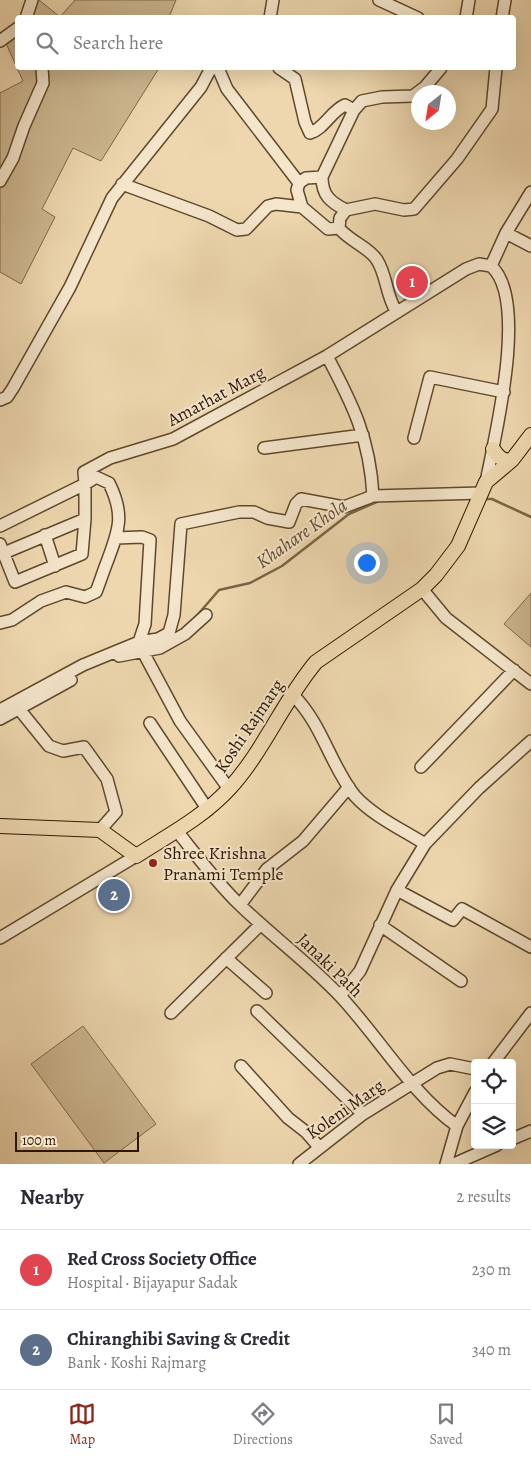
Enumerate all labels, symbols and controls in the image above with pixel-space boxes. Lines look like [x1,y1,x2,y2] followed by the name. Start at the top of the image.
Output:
[15,15,516,70] search box
[33,29,61,57] icon: search
[73,30,163,56] text: Search here
[411,85,456,130] north arrow
[396,263,428,301] pin: 1
[162,360,269,432] street label: Amarhat Marg
[251,493,353,575] water label: Khahare Khola
[354,550,380,576] your location
[209,675,289,777] street label: Koshi Rajmarg
[163,841,283,886] place label: Shree Krishna Pranami Temple
[147,857,159,869] marker: Shree Krishna Pranami Temple
[98,876,130,914] pin: 2
[292,928,368,1003] street label: Janaki Path
[471,1059,516,1149] map controls
[471,1059,516,1104] button: locate
[301,1073,389,1145] street label: Koleni Marg
[471,1104,516,1149] button: layers
[15,1129,139,1152] scale bar
[22,1131,56,1150] text: 100 m
[20,1183,83,1211] text: Nearby
[456,1186,511,1208] text: 2 results
[67,1246,257,1272] text: Red Cross Society Office
[33,1259,39,1281] text: 1
[472,1259,511,1281] text: 230 m
[67,1272,238,1294] text: Hospital · Bijayapur Sadak
[67,1326,290,1352] text: Chiranghibi Saving & Credit
[32,1339,40,1361] text: 2
[472,1339,511,1361] text: 340 m
[67,1352,206,1374] text: Bank · Koshi Rajmarg
[68,1400,96,1449] tab: Map
[233,1400,293,1449] tab: Directions
[430,1400,463,1449] tab: Saved

